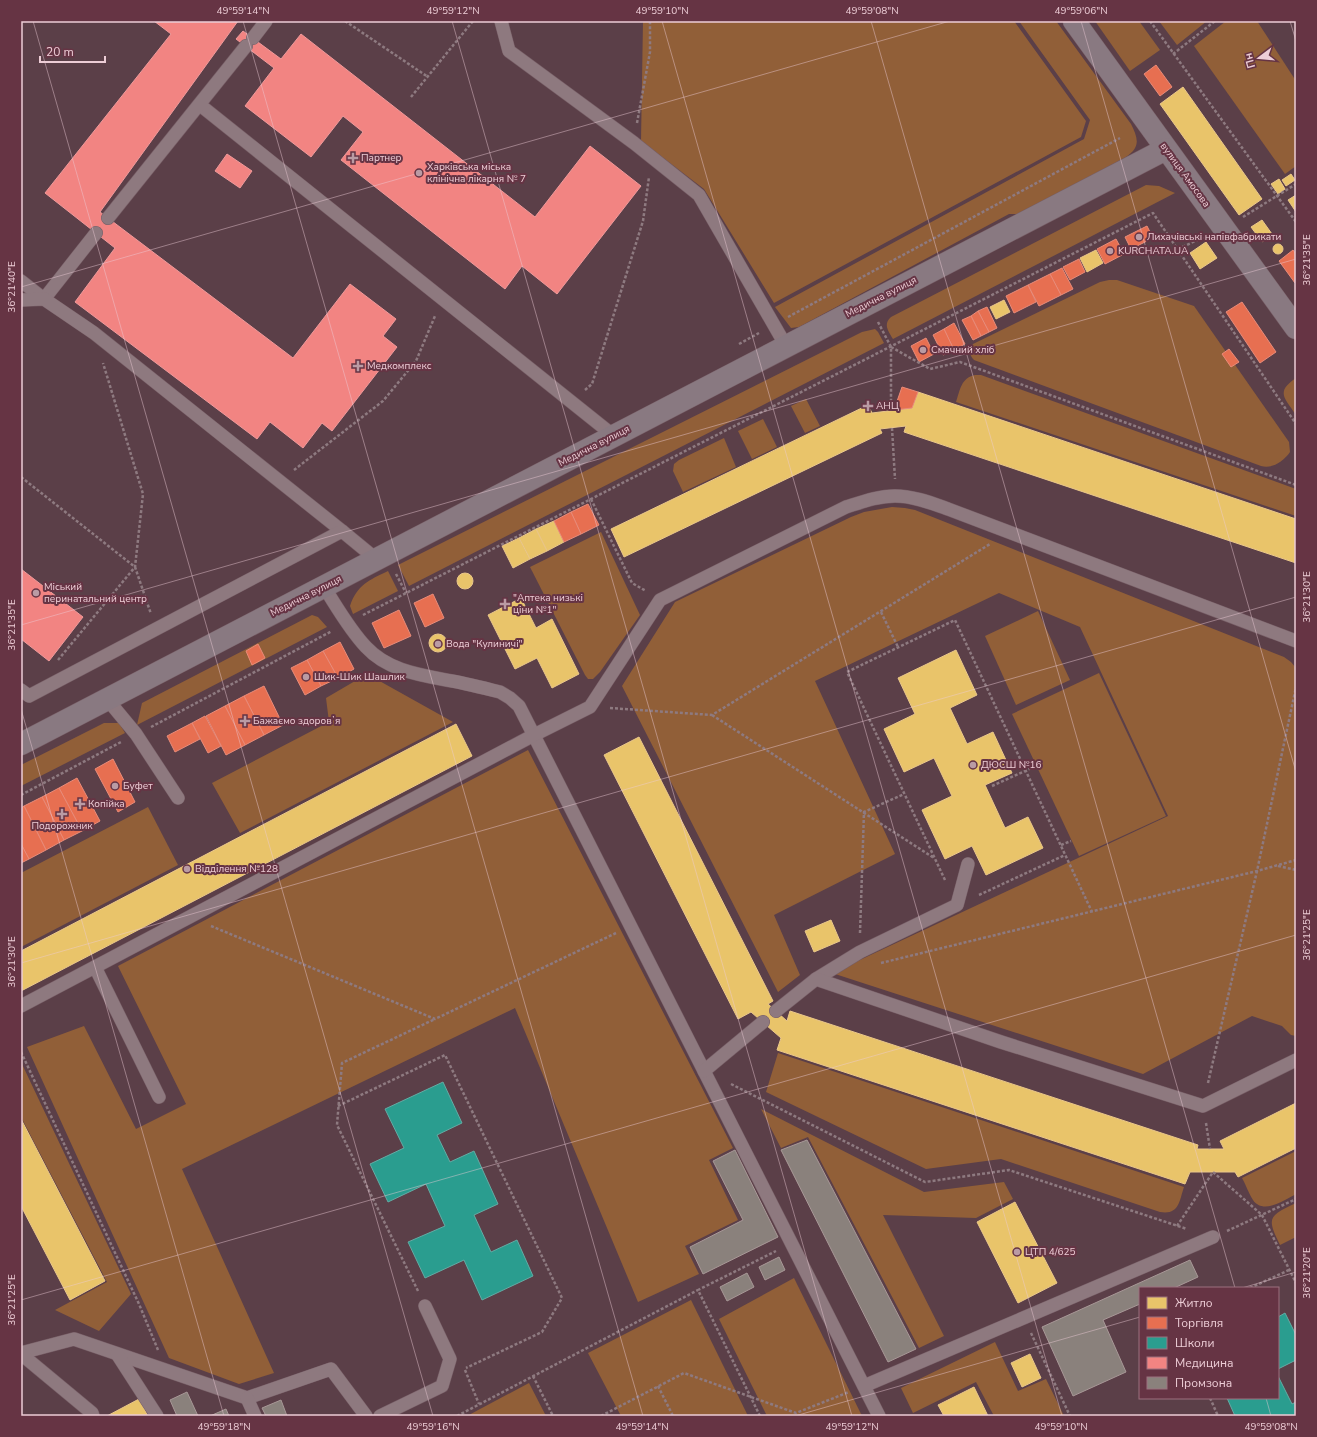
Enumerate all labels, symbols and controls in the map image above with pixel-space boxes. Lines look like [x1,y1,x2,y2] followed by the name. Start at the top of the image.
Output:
[216,4,270,18] text: 49°59'14"N
[426,4,480,18] text: 49°59'12"N
[635,4,689,18] text: 49°59'10"N
[845,4,899,18] text: 49°59'08"N
[1054,4,1108,18] text: 49°59'06"N
[40,38,105,64] scale bar
[1239,38,1279,78] north arrow
[46,44,74,60] text: 20 m
[1241,51,1259,70] text: Пн
[1157,140,1213,210] street label: вулиця Амосова
[361,151,402,165] place label: Партнер
[348,153,358,163] marker: Партнер
[427,160,526,186] place label: Харківська міська клінічна лікарня № 7
[414,168,424,178] marker: Харківська міська клінічна лікарня № 7
[1147,230,1282,244] place label: Лихачівські напівфабрикати
[1134,232,1144,242] marker: Лихачівські напівфабрикати
[1300,234,1314,286] text: 36°21'35"E
[1118,244,1189,258] place label: KURCHATA.UA
[1105,246,1115,256] marker: KURCHATA.UA
[5,261,19,313] text: 36°21'40"E
[843,273,919,321] street label: Медична вулиця
[931,343,995,357] place label: Смачний хліб
[918,345,928,355] marker: Смачний хліб
[367,359,432,373] place label: Медкомплекс
[352,360,364,372] marker: Медкомплекс
[876,399,899,413] place label: АНЦ
[863,401,873,411] marker: АНЦ
[556,422,632,470] street label: Медична вулиця
[1300,571,1314,623] text: 36°21'30"E
[268,572,344,620] street label: Медична вулиця
[44,580,147,606] place label: Міський перинатальний центр
[31,588,41,598] marker: Міський перинатальний центр
[513,591,583,617] place label: "Аптека низькі ціни №1"
[5,599,19,651] text: 36°21'35"E
[500,599,510,609] marker: "Аптека низькі ціни №1"
[446,637,523,651] place label: Вода "Кулиничі"
[433,639,443,649] marker: Вода "Кулиничі"
[314,670,406,684] place label: Шик-Шик Шашлик
[301,672,311,682] marker: Шик-Шик Шашлик
[253,714,340,728] place label: Бажаємо здоровʼя
[240,716,250,726] marker: Бажаємо здоровʼя
[981,758,1042,772] place label: ДЮСШ №16
[968,760,978,770] marker: ДЮСШ №16
[123,779,153,793] place label: Буфет
[110,781,120,791] marker: Буфет
[88,797,125,811] place label: Копійка
[75,799,85,809] marker: Копійка
[57,809,67,819] marker: Подорожник
[31,819,93,833] place label: Подорожник
[195,862,278,876] place label: Відділення №128
[182,864,192,874] marker: Відділення №128
[1300,909,1314,961] text: 36°21'25"E
[5,936,19,988] text: 36°21'30"E
[1025,1245,1076,1259] place label: ЦТП 4/625
[1012,1247,1022,1257] marker: ЦТП 4/625
[1300,1247,1314,1299] text: 36°21'20"E
[5,1274,19,1326] text: 36°21'25"E
[1139,1287,1279,1399] legend
[1175,1295,1213,1311] text: Житло
[1175,1315,1223,1331] text: Торгівля
[1175,1335,1215,1351] text: Школи
[1175,1355,1234,1371] text: Медицина
[1175,1375,1232,1391] text: Промзона
[197,1420,251,1434] text: 49°59'18"N
[406,1420,460,1434] text: 49°59'16"N
[615,1420,669,1434] text: 49°59'14"N
[825,1420,879,1434] text: 49°59'12"N
[1034,1420,1088,1434] text: 49°59'10"N
[1244,1420,1298,1434] text: 49°59'08"N

